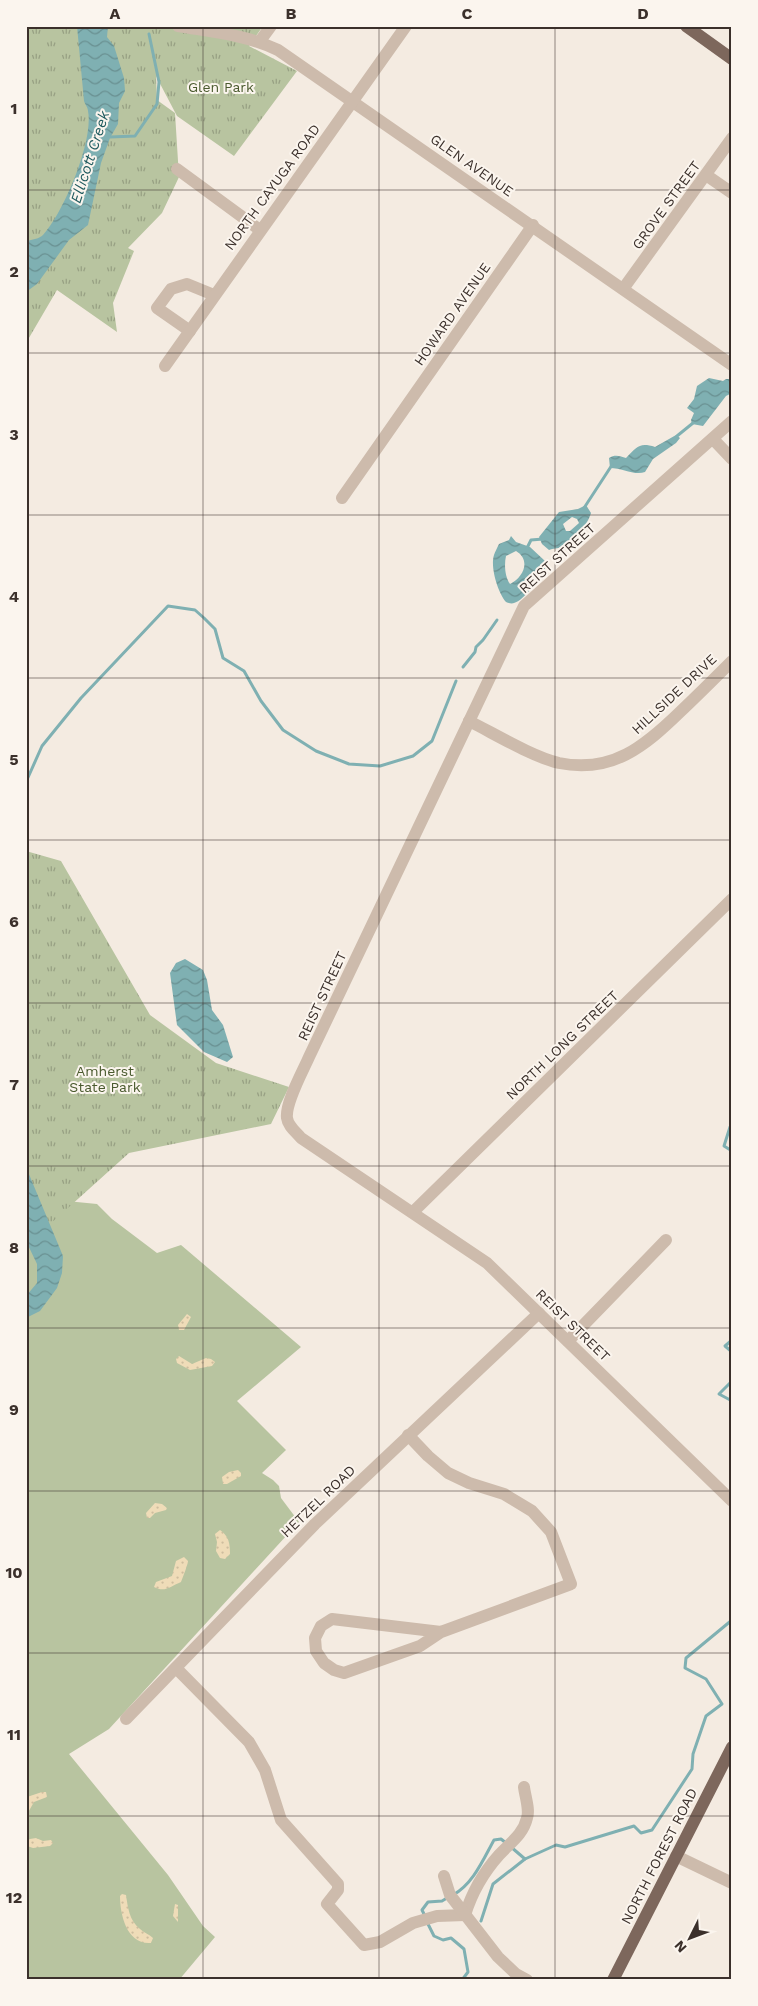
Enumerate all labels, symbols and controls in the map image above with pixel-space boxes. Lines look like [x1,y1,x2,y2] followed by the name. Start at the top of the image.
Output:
[110,4,121,23] text: A
[286,4,297,23] text: B
[462,4,473,23] text: C
[637,4,649,23] text: D
[188,79,254,95] park label: Glen Park
[11,99,17,118] text: 1
[67,108,114,205] water label: Ellicott Creek
[221,121,323,253] street label: NORTH CAYUGA ROAD
[427,130,517,200] street label: GLEN AVENUE
[629,157,704,252] street label: GROVE STREET
[410,259,494,369] street label: HOWARD AVENUE
[9,262,19,281] text: 2
[9,425,19,444] text: 3
[516,519,599,596] street label: REIST STREET
[9,587,19,606] text: 4
[628,651,720,737] street label: HILLSIDE DRIVE
[9,750,19,769] text: 5
[9,912,19,931] text: 6
[294,948,350,1043] street label: REIST STREET
[503,987,622,1103] street label: NORTH LONG STREET
[69,1063,141,1095] park label: Amherst State Park
[9,1075,19,1094] text: 7
[9,1238,19,1257] text: 8
[533,1286,614,1365] street label: REIST STREET
[9,1400,19,1419] text: 9
[278,1462,358,1540] street label: HETZEL ROAD
[5,1563,23,1582] text: 10
[7,1725,21,1744] text: 11
[618,1785,700,1927] street label: NORTH FOREST ROAD
[6,1888,22,1907] text: 12
[666,1914,716,1964] north arrow
[671,1937,690,1956] text: N

